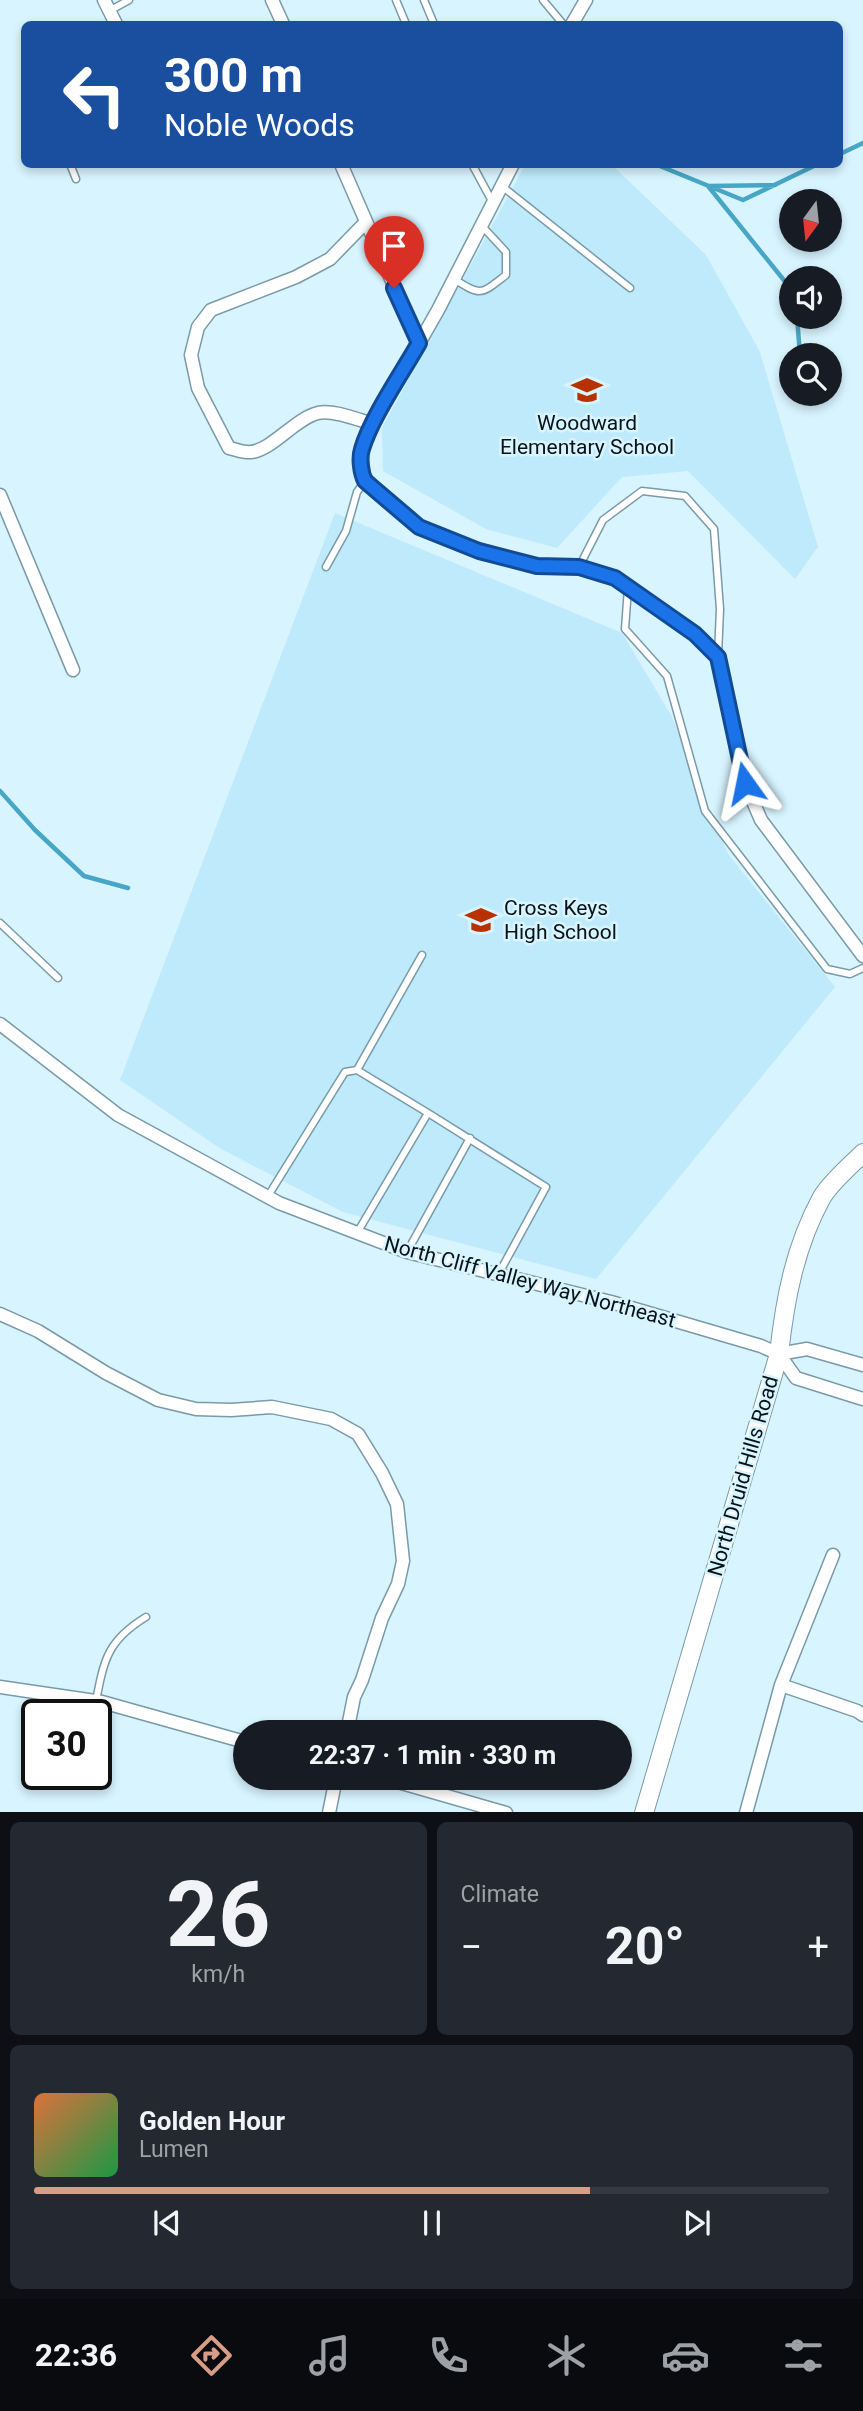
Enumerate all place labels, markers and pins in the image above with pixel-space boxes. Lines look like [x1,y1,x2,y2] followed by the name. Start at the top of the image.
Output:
[364,216,424,288] pin
[570,373,604,407] school or university icon: Woodward Elementary School
[500,411,674,459] place label: Woodward Elementary School
[504,896,617,944] place label: Cross Keys High School
[464,903,498,937] school or university icon: Cross Keys High School

